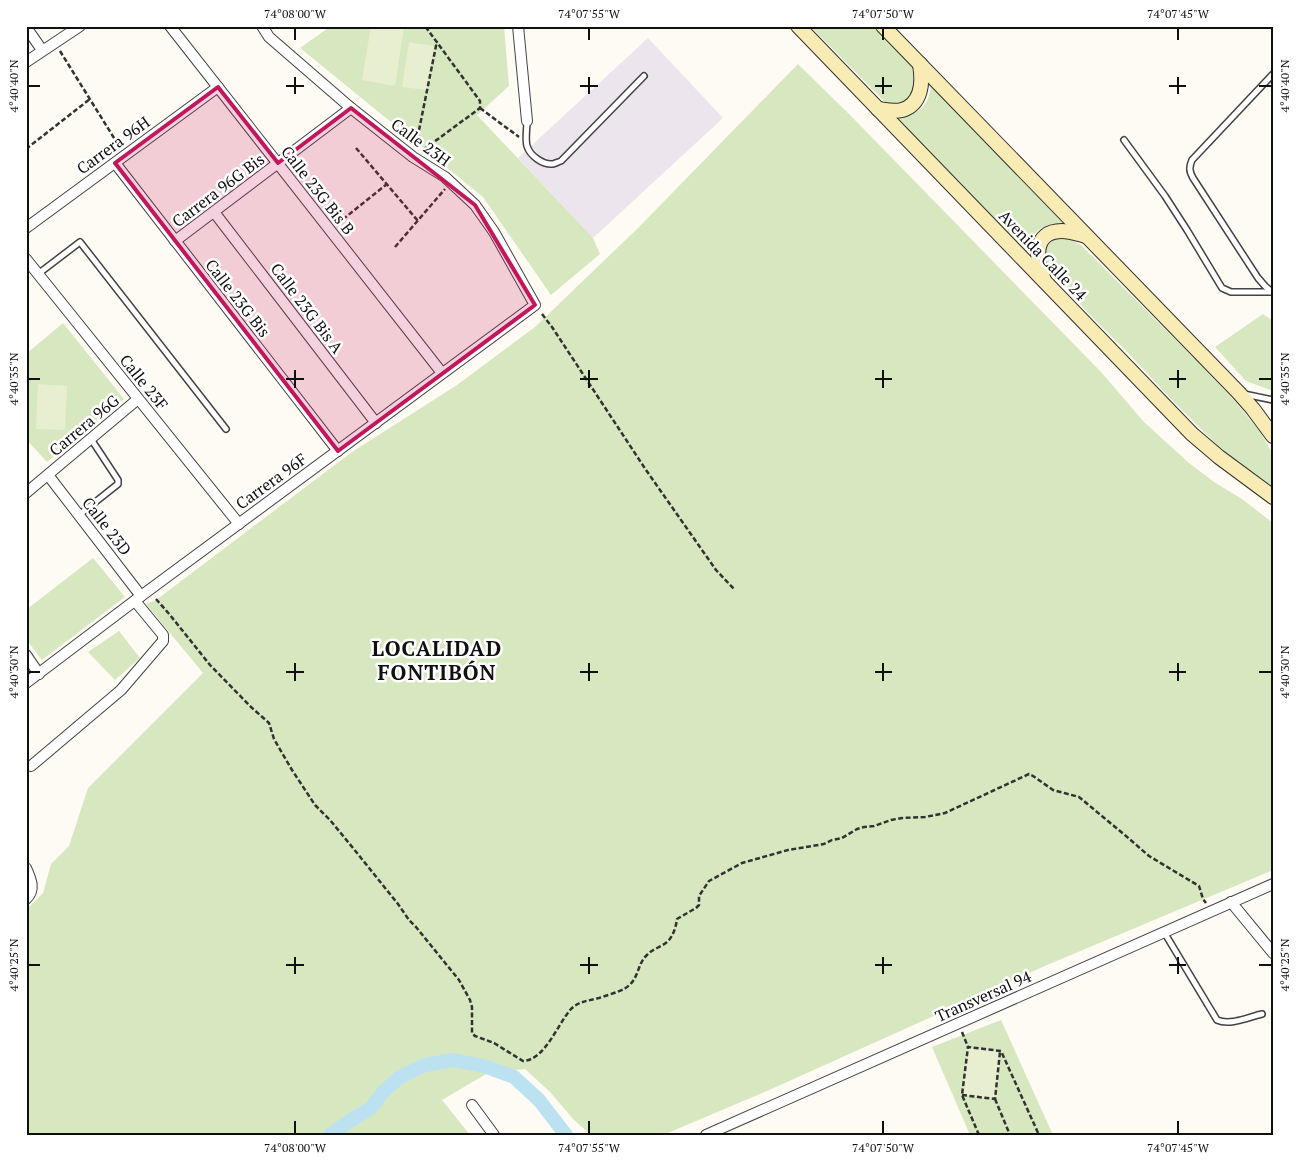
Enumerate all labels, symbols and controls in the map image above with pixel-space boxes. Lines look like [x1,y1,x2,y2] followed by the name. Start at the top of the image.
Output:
[264,6,327,21] text: 74°08'00"W
[558,6,621,21] text: 74°07'55"W
[852,6,915,21] text: 74°07'50"W
[1147,6,1210,21] text: 74°07'45"W
[6,59,21,113] text: 4°40'40"N
[1277,59,1292,113] text: 4°40'40"N
[72,111,154,179] street label: Carrera 96H
[387,113,456,171] street label: Calle 23H
[276,141,360,239] street label: Calle 23G Bis B
[167,148,269,232] street label: Carrera 96G Bis
[994,205,1092,305] street label: Avenida Calle 24
[201,254,275,342] street label: Calle 23G Bis
[266,258,348,358] street label: Calle 23G Bis A
[115,350,173,414] street label: Calle 23F
[6,352,21,406] text: 4°40'35"N
[1277,352,1292,406] text: 4°40'35"N
[44,389,124,461] street label: Carrera 96G
[231,448,311,514] street label: Carrera 96F
[77,492,137,560] street label: Calle 23D
[372,634,502,686] district label: LOCALIDAD FONTIBÓN
[6,645,21,699] text: 4°40'30"N
[1277,645,1292,699] text: 4°40'30"N
[6,938,21,992] text: 4°40'25"N
[1277,938,1292,992] text: 4°40'25"N
[932,965,1035,1027] street label: Transversal 94
[264,1140,327,1155] text: 74°08'00"W
[558,1140,621,1155] text: 74°07'55"W
[852,1140,915,1155] text: 74°07'50"W
[1147,1140,1210,1155] text: 74°07'45"W

